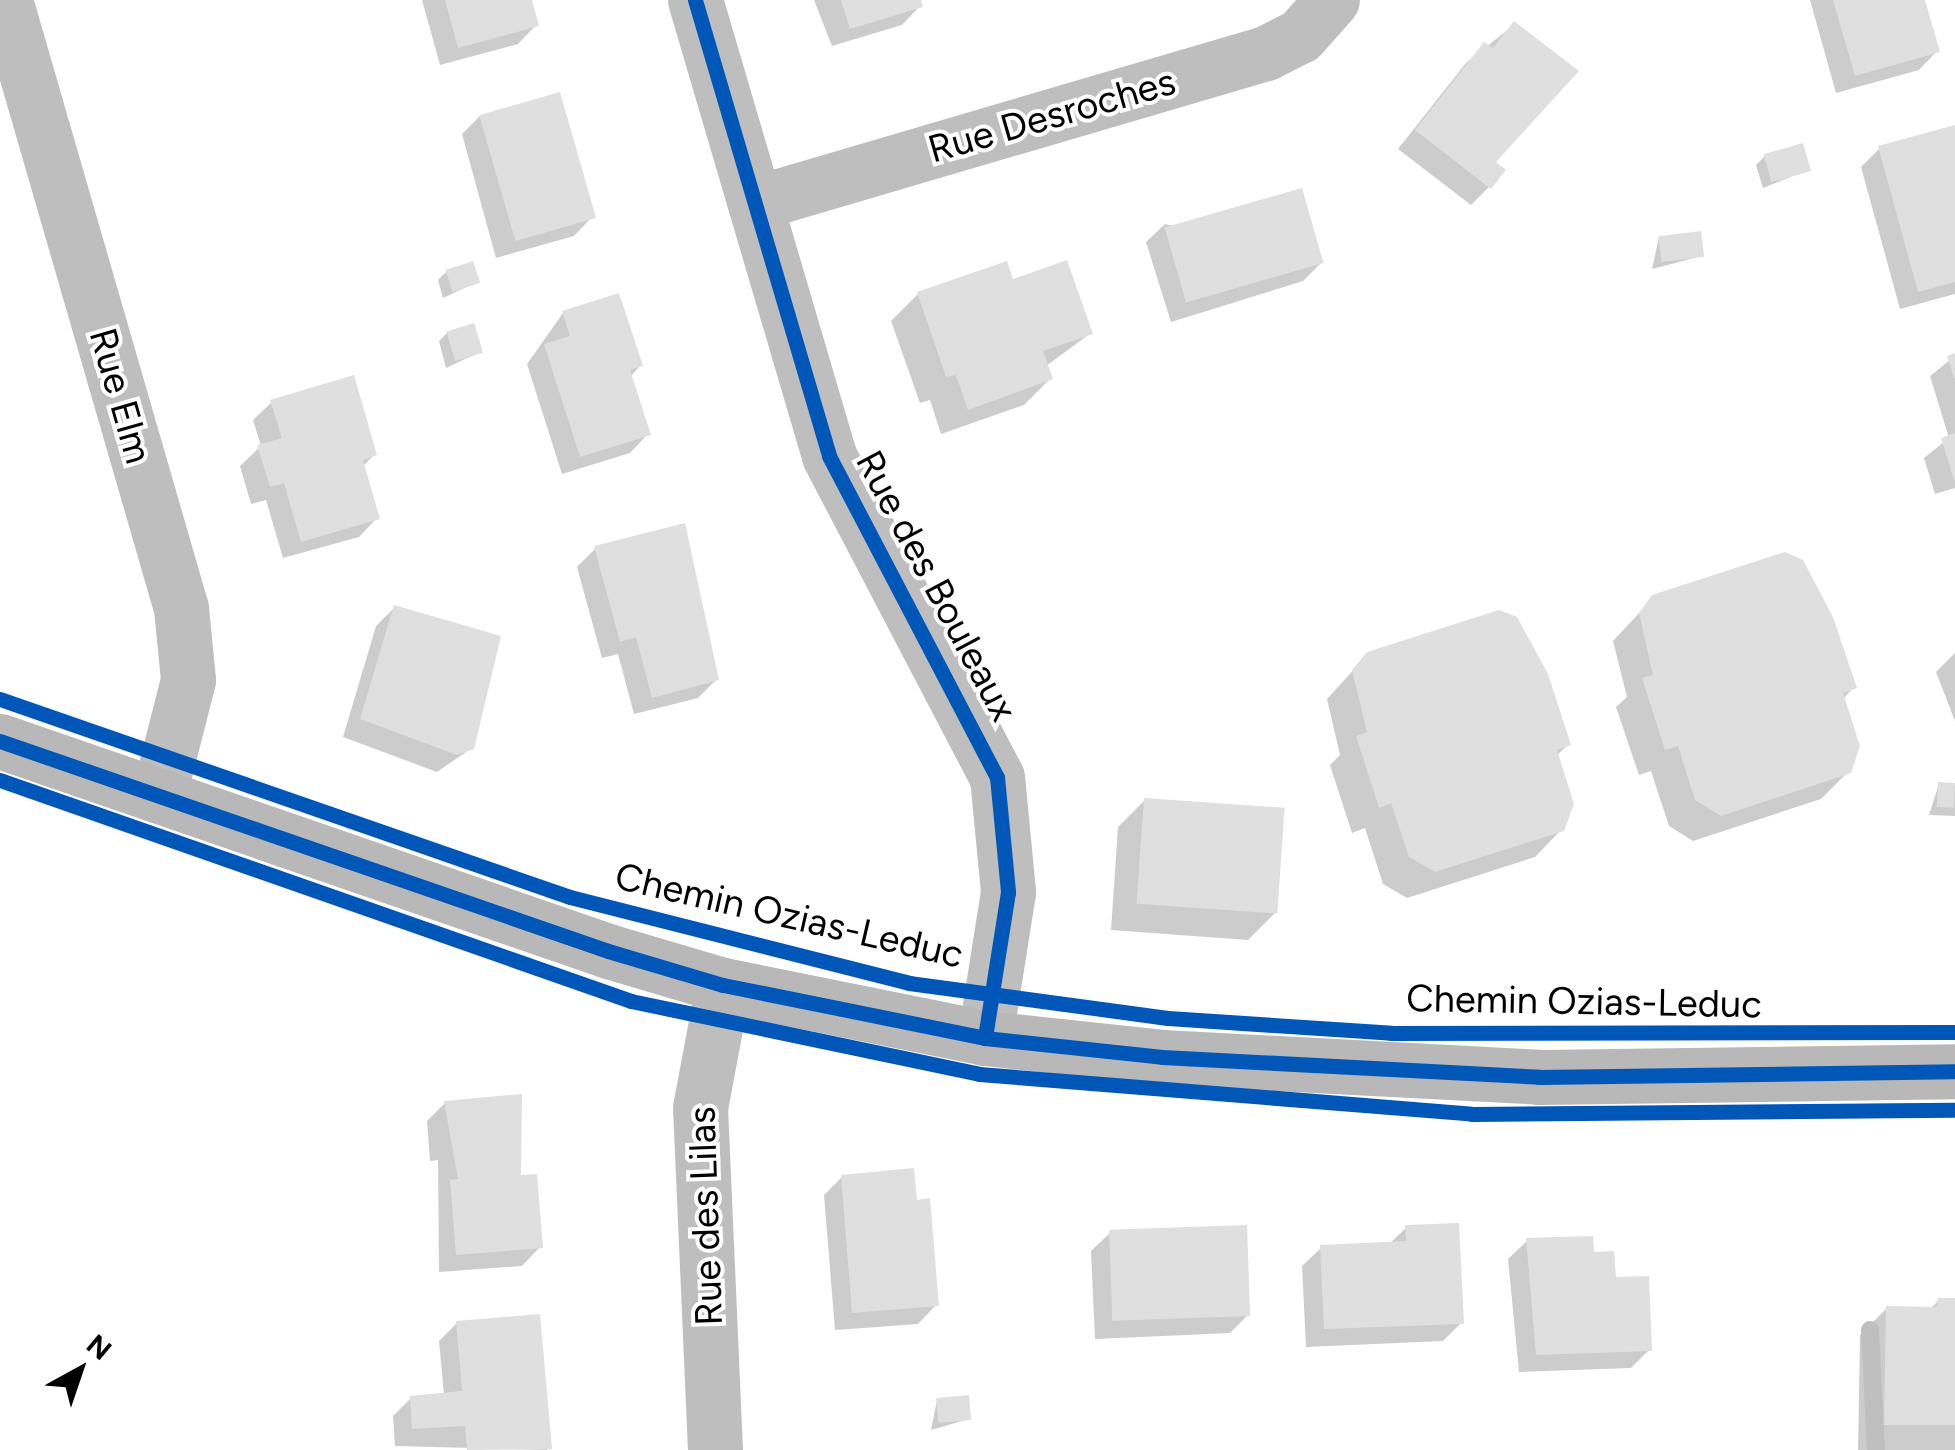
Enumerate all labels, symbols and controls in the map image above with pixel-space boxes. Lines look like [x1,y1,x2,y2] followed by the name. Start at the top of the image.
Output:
[923,59,1181,173] street label: Rue Desroches
[79,323,161,469] street label: Rue Elm
[846,443,1026,729] street label: Rue des Bouleaux
[611,854,967,978] street label: Chemin Ozias-Leduc
[1406,976,1762,1028] street label: Chemin Ozias-Leduc
[679,1106,733,1326] street label: Rue des Lilas
[30,1320,130,1420] north arrow
[80,1327,119,1367] text: N

